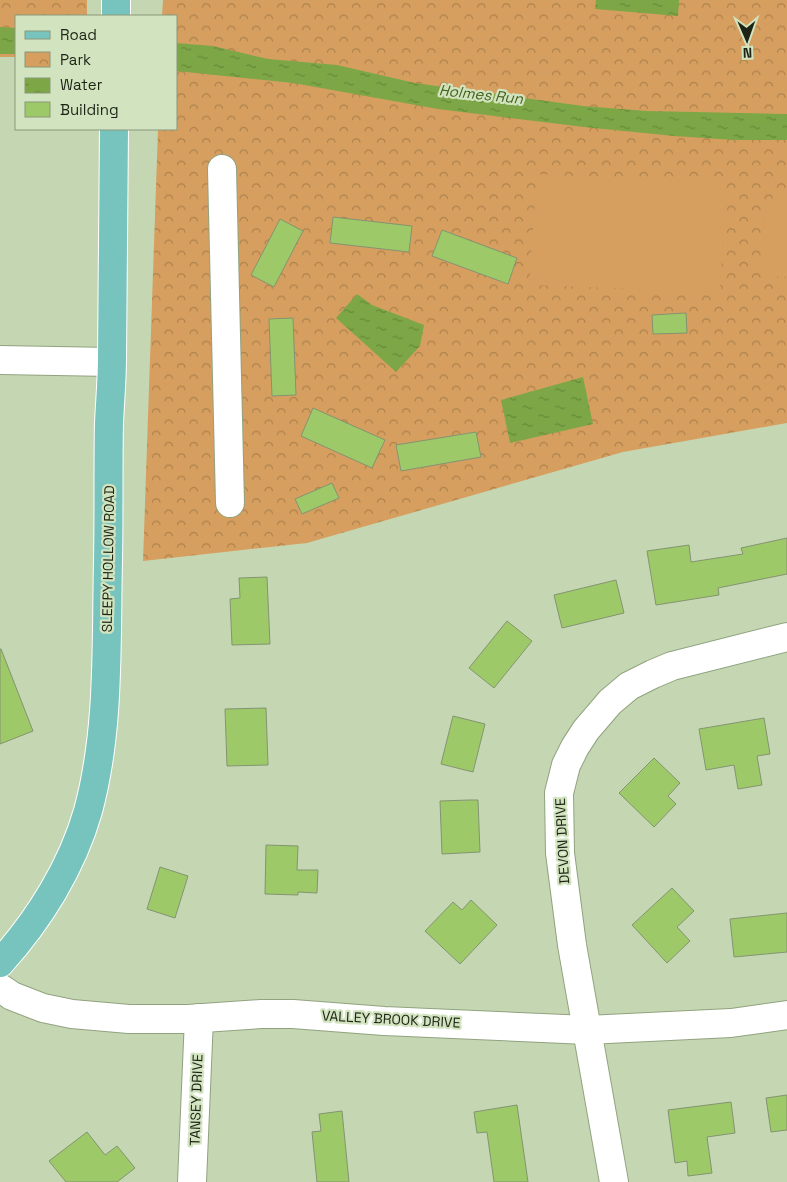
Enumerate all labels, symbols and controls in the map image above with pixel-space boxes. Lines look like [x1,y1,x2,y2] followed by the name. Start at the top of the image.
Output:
[15,15,178,130] legend
[722,15,772,65] north arrow
[60,25,97,44] text: Road
[742,44,752,62] text: N
[60,50,91,69] text: Park
[60,75,103,94] text: Water
[438,80,525,108] water label: Holmes Run
[60,100,119,119] text: Building
[98,485,118,633] street label: SLEEPY HOLLOW ROAD
[551,798,573,884] street label: DEVON DRIVE
[321,1006,461,1032] street label: VALLEY BROOK DRIVE
[185,1054,207,1146] street label: TANSEY DRIVE

